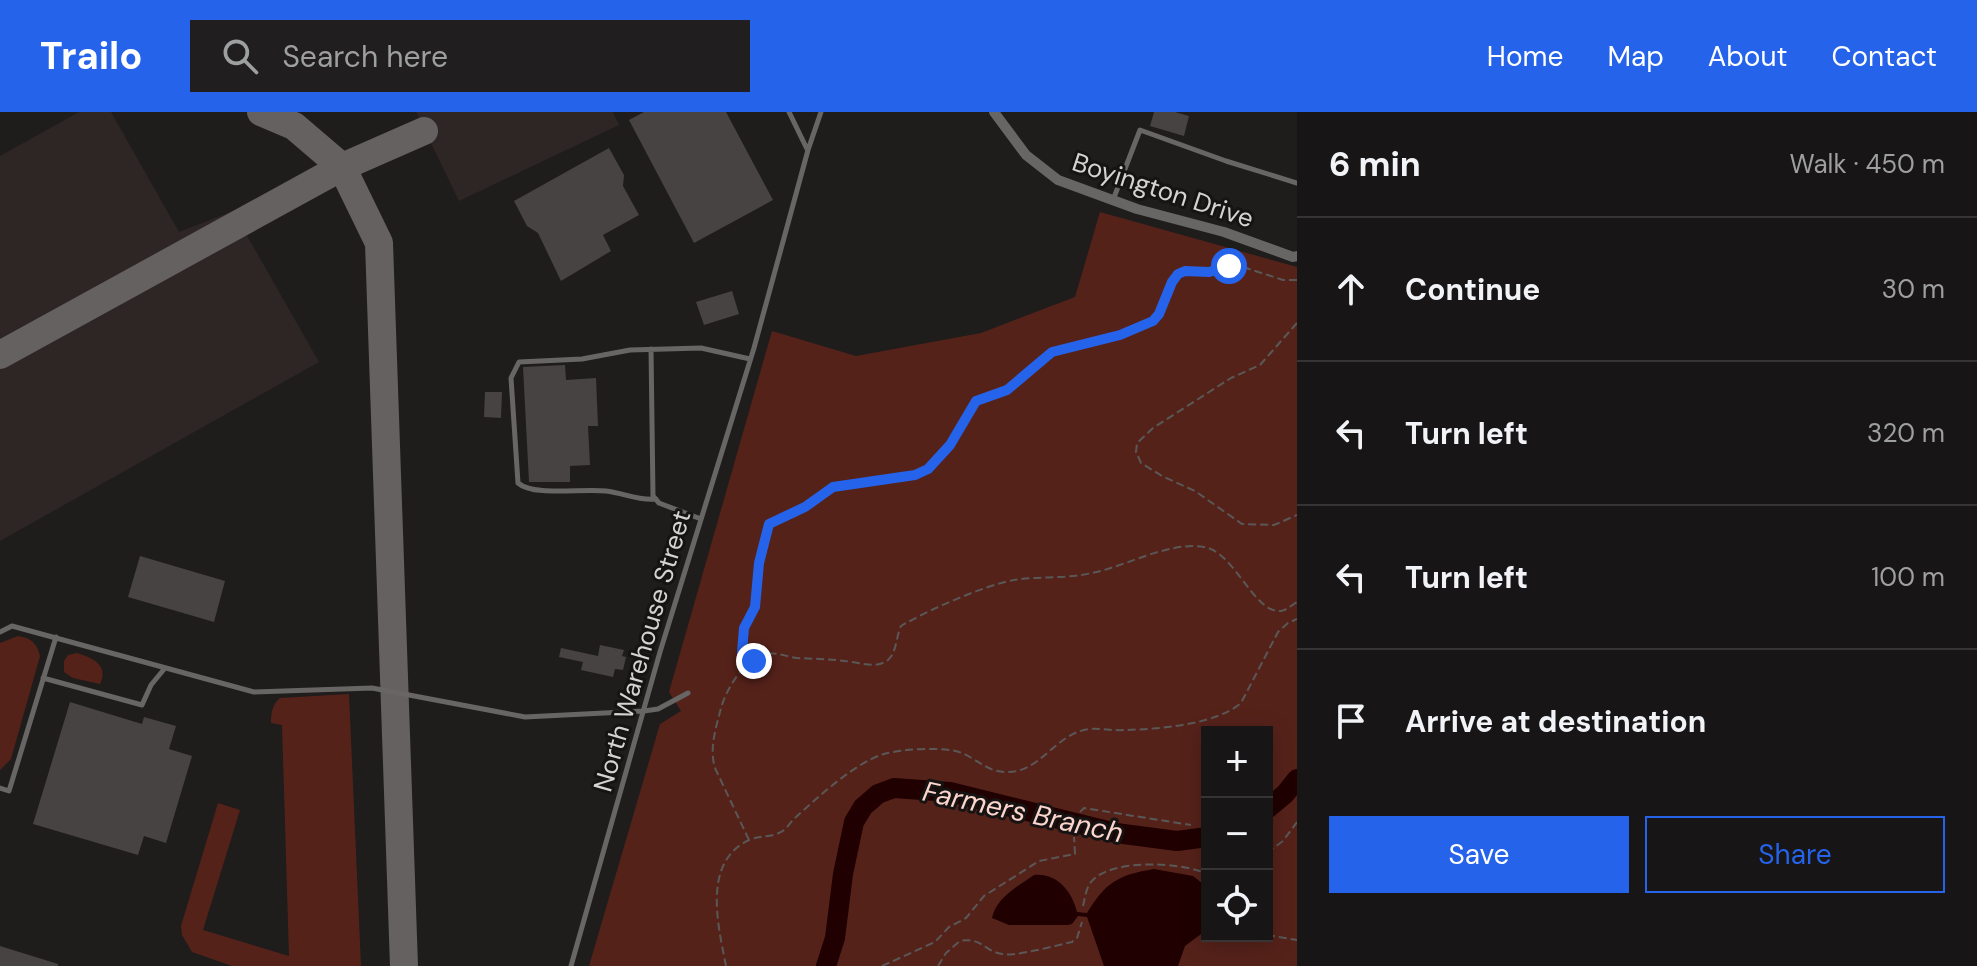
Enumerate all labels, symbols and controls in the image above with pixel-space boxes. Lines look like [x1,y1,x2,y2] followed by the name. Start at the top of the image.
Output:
[190,20,750,92] search box
[40,31,142,81] text: Trailo
[218,34,262,78] icon: search
[282,37,448,76] text: Search here
[1487,38,1563,75] text: Home
[1607,38,1664,75] text: Map
[1708,38,1787,75] text: About
[1831,38,1937,75] text: Contact
[1329,142,1421,187] text: 6 min
[1068,145,1258,235] street label: Boyington Drive
[1790,147,1945,181] text: Walk · 450 m
[1211,248,1247,284] route start
[1329,267,1373,311] icon: ahead
[1405,270,1540,309] text: Continue
[1882,272,1945,306] text: 30 m
[1329,411,1373,455] icon: left
[1405,414,1528,453] text: Turn left
[1867,416,1945,450] text: 320 m
[586,507,698,795] street label: North Warehouse Street
[1329,555,1373,599] icon: left
[1405,558,1528,597] text: Turn left
[1871,560,1945,594] text: 100 m
[736,643,772,679] route end
[1329,699,1373,743] icon: arrive
[1405,702,1706,741] text: Arrive at destination
[1201,726,1273,942] map controls
[1201,726,1273,798] button: +
[919,773,1127,851] water label: Farmers Branch
[1201,798,1273,870] button: −
[1329,816,1629,893] button: Save
[1645,816,1945,893] button: Share
[1201,870,1273,942] button: locate

